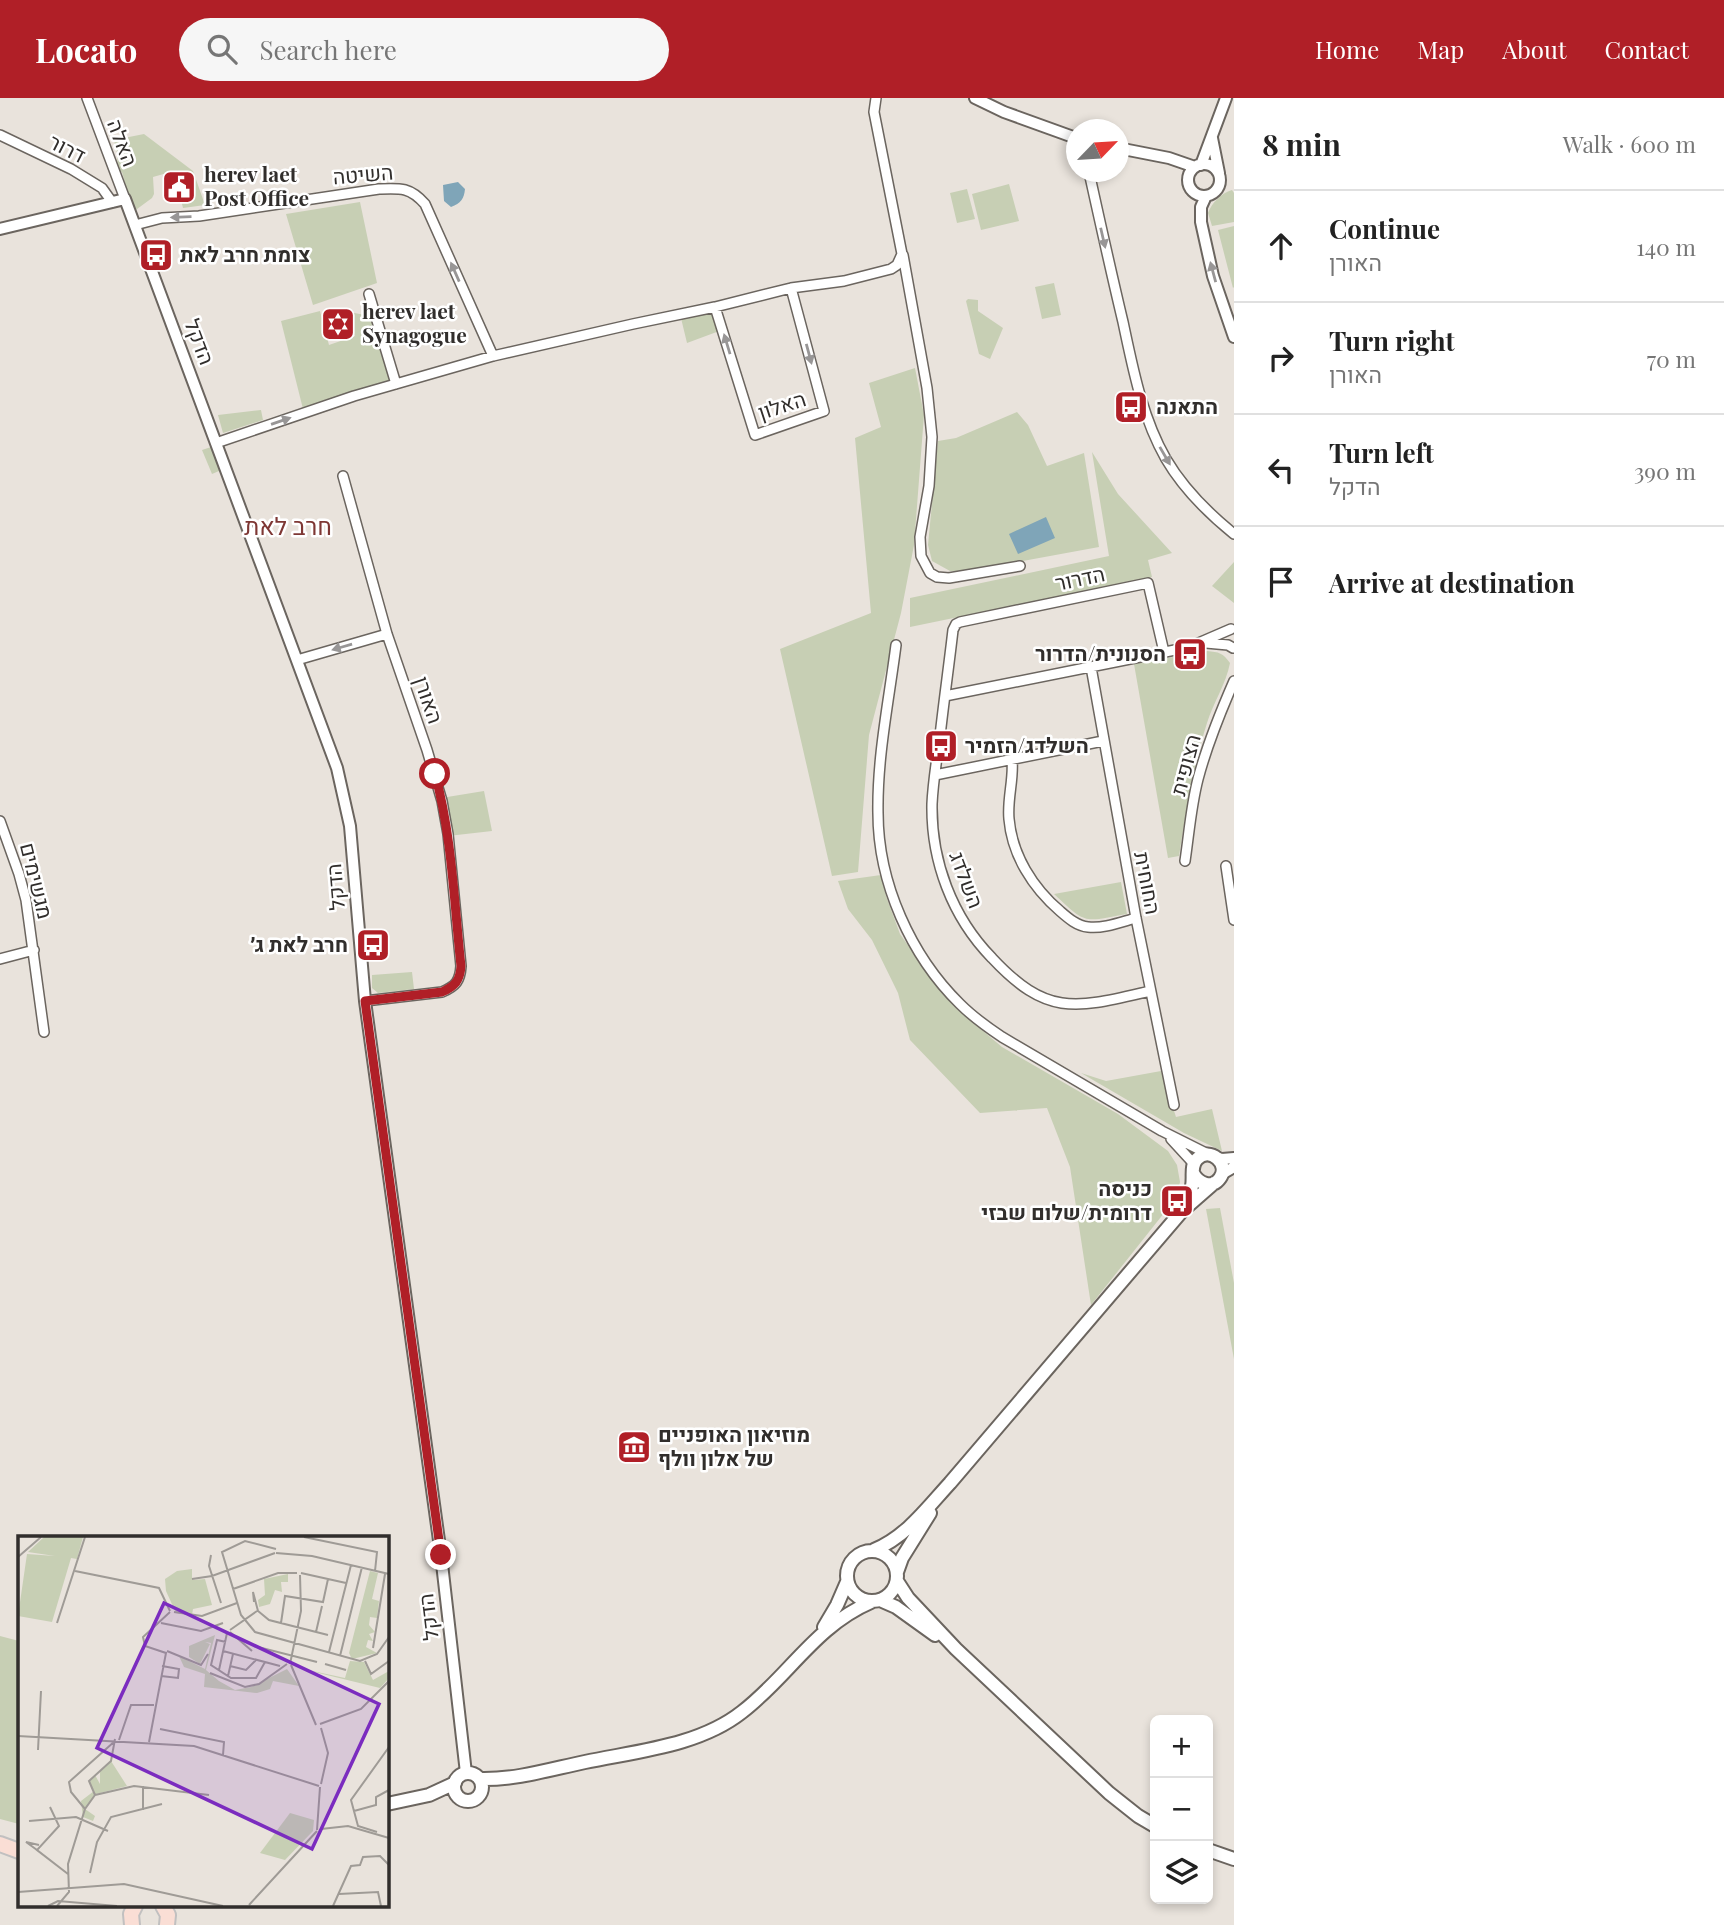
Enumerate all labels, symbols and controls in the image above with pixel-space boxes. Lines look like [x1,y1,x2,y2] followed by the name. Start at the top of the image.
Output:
[179,18,669,81] search box
[35,27,137,71] text: Locato
[203,30,241,68] icon: search
[259,32,397,67] text: Search here
[1315,33,1379,65] text: Home
[1417,33,1464,65] text: Map
[1502,33,1566,65] text: About
[1604,33,1689,65] text: Contact
[102,114,146,170] street label: האלה
[1066,119,1129,182] north arrow
[1262,124,1341,164] text: 8 min
[45,126,91,168] street label: דרור
[1563,128,1696,159] text: Walk · 600 m
[331,156,394,190] street label: השיטה
[204,159,309,211] place label: herev laet Post Office
[160,168,198,206] public building icon: herev laet Post Office
[1329,211,1440,246] text: Continue
[170,212,192,223] one-way arrow
[1098,227,1109,249] one-way arrow
[1262,227,1300,265] icon: ahead
[1636,231,1696,262] text: 140 m
[137,236,175,274] bus stop icon: צומת חרב לאת
[180,239,310,267] place label: צומת חרב לאת
[1329,246,1382,277] text: האורן
[449,261,460,282] one-way arrow
[1207,261,1218,283] one-way arrow
[362,296,467,348] place label: herev laet Synagogue
[319,305,357,343] synagogue icon: herev laet Synagogue
[179,314,222,368] street label: הדקל
[1329,323,1455,358] text: Turn right
[721,333,731,354] one-way arrow
[1262,339,1300,377] icon: right
[1647,343,1696,374] text: 70 m
[804,344,814,365] one-way arrow
[1329,358,1382,389] text: האורן
[754,383,809,425] street label: האלון
[1112,388,1150,426] bus stop icon: התאנה
[1156,391,1218,419] place label: התאנה
[271,415,292,426] one-way arrow
[1329,435,1434,470] text: Turn left
[1159,447,1171,466] one-way arrow
[1262,451,1300,489] icon: left
[1634,455,1696,486] text: 390 m
[1329,470,1381,501] text: הדקל
[244,509,332,541] district label: חרב לאת
[1052,558,1107,596] street label: הדרור
[1262,563,1300,601] icon: arrive
[1329,565,1575,600] text: Arrive at destination
[1171,635,1209,673] bus stop icon: הסנונית/הדרור
[1035,638,1166,666] place label: הסנונית/הדרור
[331,642,353,653] one-way arrow
[409,672,451,727] street label: האורן
[922,727,960,765] bus stop icon: השלדג/הזמיר
[965,730,1089,758] place label: השלדג/הזמיר
[1162,731,1206,798] street label: הצופית
[419,758,450,789] route start
[15,840,61,921] street label: מגשימים
[944,847,991,912] street label: השלדג
[1129,849,1169,916] street label: החוחית
[318,862,350,912] street label: הדקל
[354,926,392,964] bus stop icon: חרב לאת ג׳
[250,929,348,957] place label: חרב לאת ג׳
[981,1173,1152,1225] place label: כניסה דרומית/שלום שבזי
[1158,1182,1196,1220] bus stop icon: כניסה דרומית/שלום שבזי
[658,1419,810,1471] place label: מוזיאון האופניים של אלון וולף
[615,1428,653,1466] museum icon: מוזיאון האופניים של אלון וולף
[18,1536,388,1908] inset map
[425,1539,456,1570] route end
[410,1592,444,1642] street label: הדקל
[1150,1715,1213,1904] map controls
[1150,1715,1213,1778] button: +
[1150,1778,1213,1841] button: −
[1150,1841,1213,1904] button: layers

